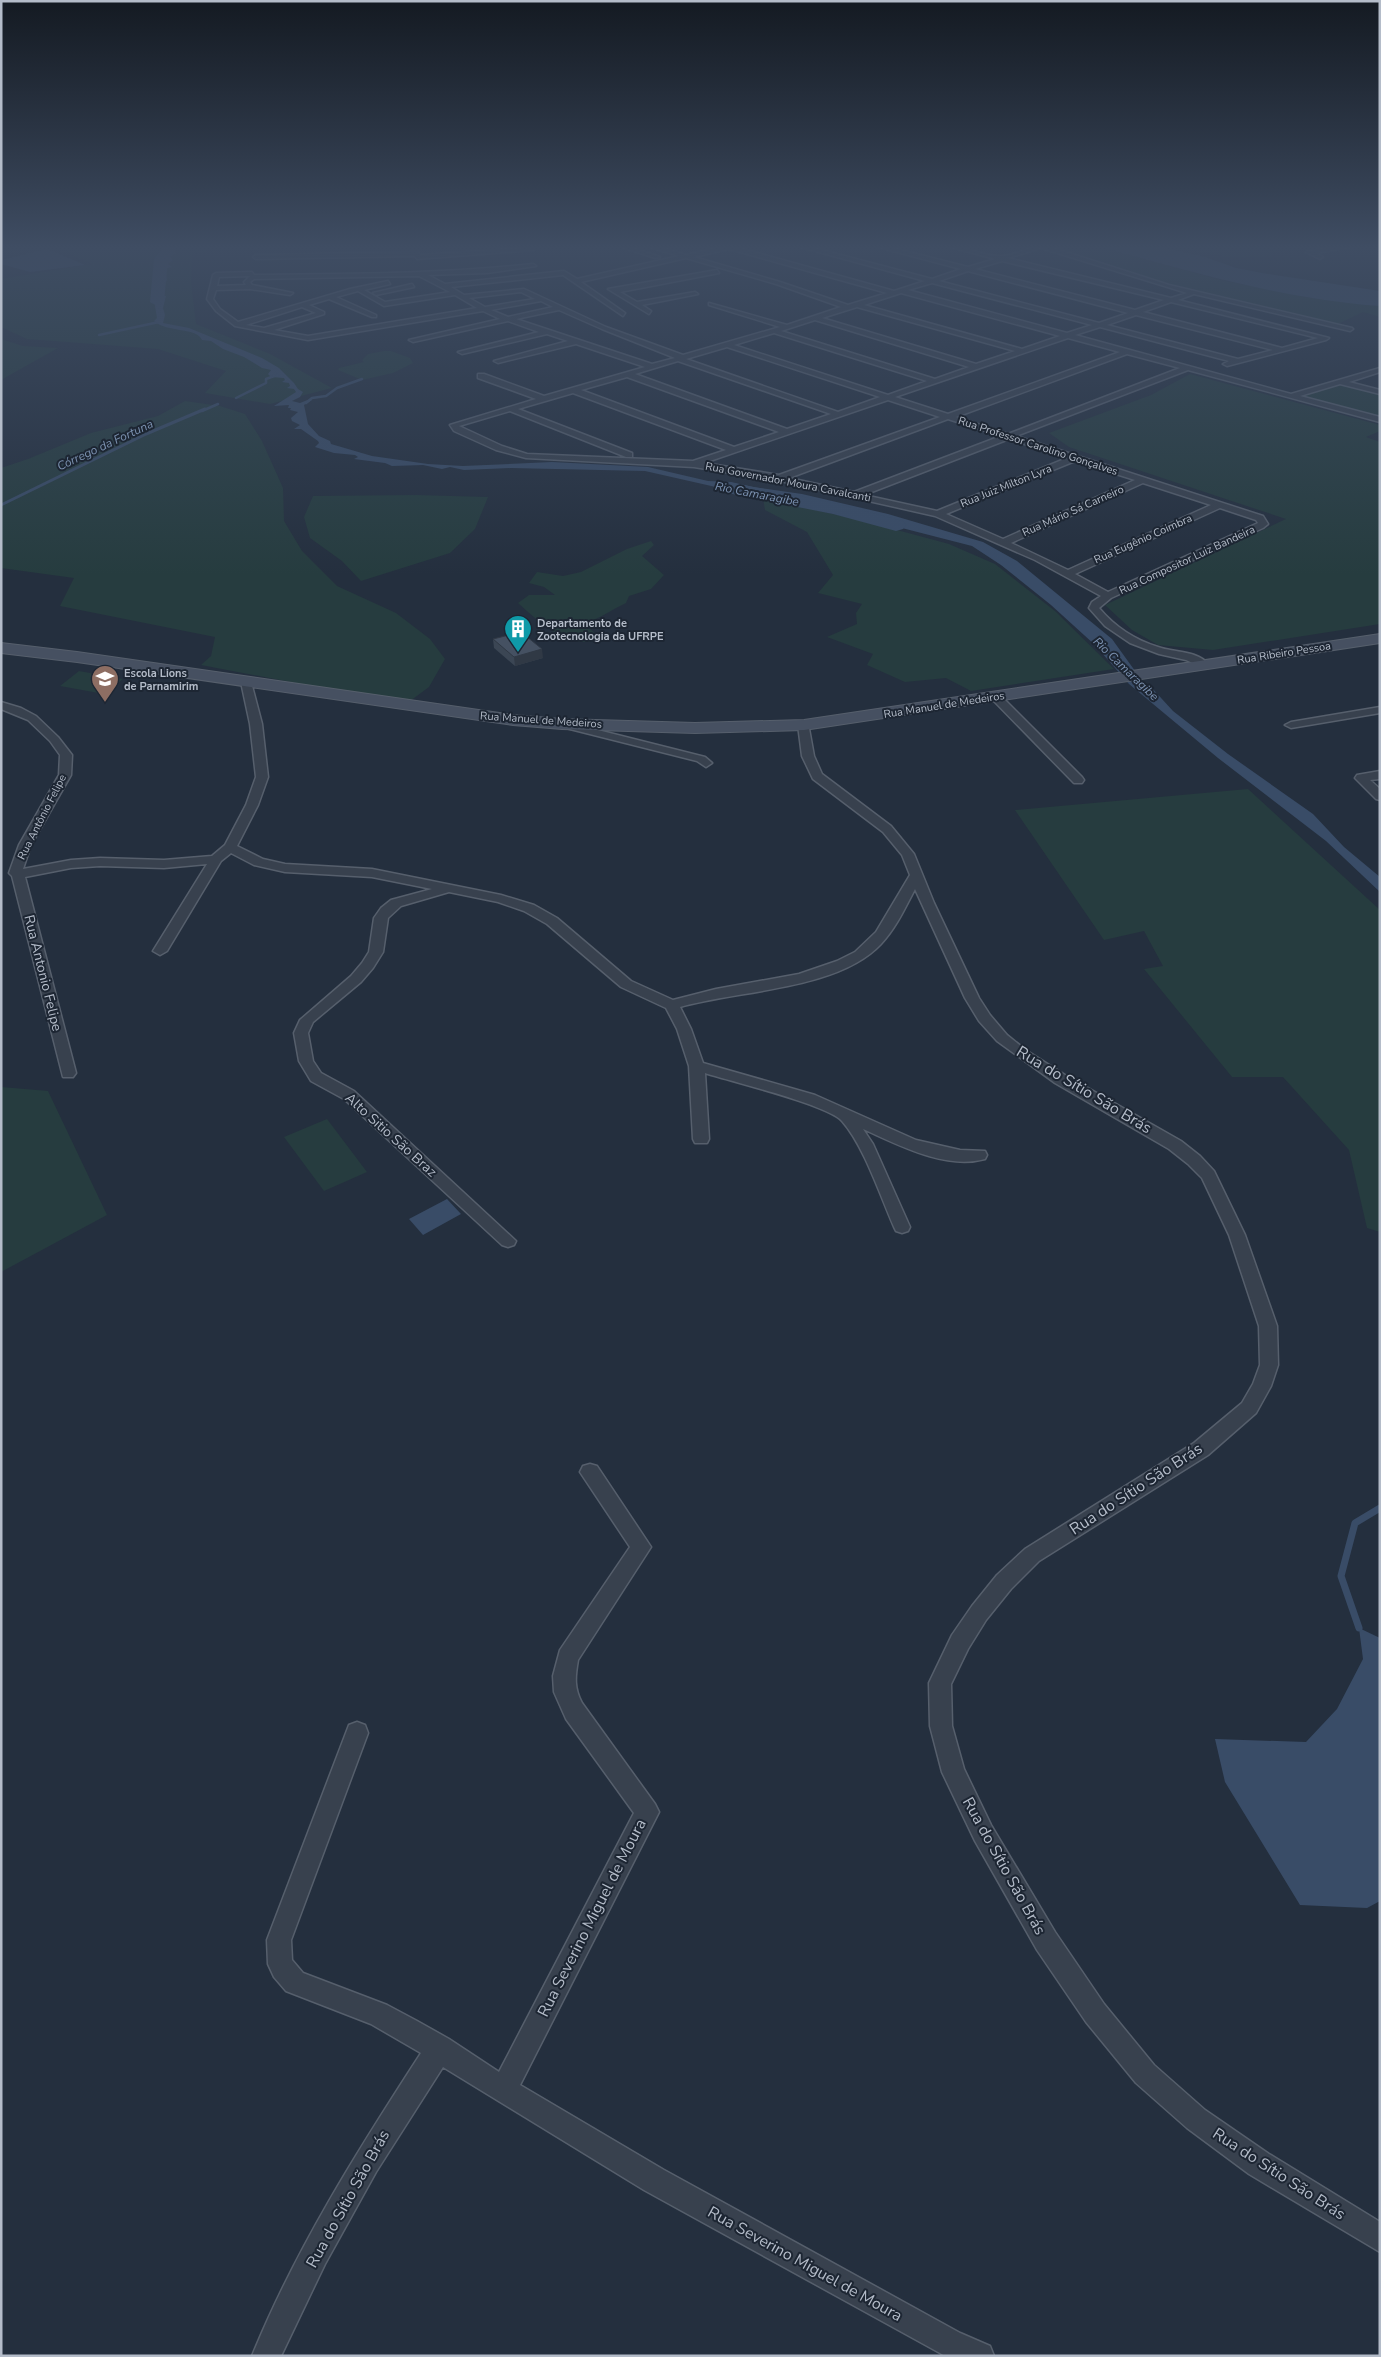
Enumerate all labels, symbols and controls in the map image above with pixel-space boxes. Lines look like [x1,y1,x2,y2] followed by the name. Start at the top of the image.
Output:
[956,413,1120,479] street label: Rua Professor Carolino Gonçalves
[54,416,156,474] water label: Córrego da Fortuna
[704,459,872,505] street label: Rua Governador Moura Cavalcanti
[958,461,1054,511] street label: Rua Juiz Milton Lyra
[714,478,801,510] water label: Rio Camaragibe
[1020,482,1126,540] street label: Rua Mário Sá Carneiro
[1092,511,1195,567] street label: Rua Eugênio Coimbra
[1117,522,1258,598] street label: Rua Compositor Luiz Bandeira
[503,614,533,653] building icon: Departamento de Zootecnologia da UFRPE
[537,616,664,644] place label: Departamento de Zootecnologia da UFRPE
[1090,634,1163,705] water label: Rio Camaragibe
[1236,638,1332,668] street label: Rua Ribeiro Pessoa
[90,664,120,703] school or university icon: Escola Lions de Parnamirim
[124,666,198,694] place label: Escola Lions de Parnamirim
[882,688,1006,722] street label: Rua Manuel de Medeiros
[480,708,602,732] street label: Rua Manuel de Medeiros
[14,772,70,862] street label: Rua Antônio Felipe
[19,913,67,1033] street label: Rua Antonio Felipe
[1012,1041,1156,1139] street label: Rua do Sítio São Brás
[341,1089,441,1182] street label: Alto Sitio São Braz
[1065,1438,1207,1540] street label: Rua do Sítio São Brás
[957,1793,1051,1939] street label: Rua do Sítio São Brás
[532,1815,652,2021] street label: Rua Severino Miguel de Moura
[1208,2123,1350,2225] street label: Rua do Sítio São Brás
[301,2126,395,2272] street label: Rua do Sítio São Brás
[704,2201,906,2327] street label: Rua Severino Miguel de Moura

